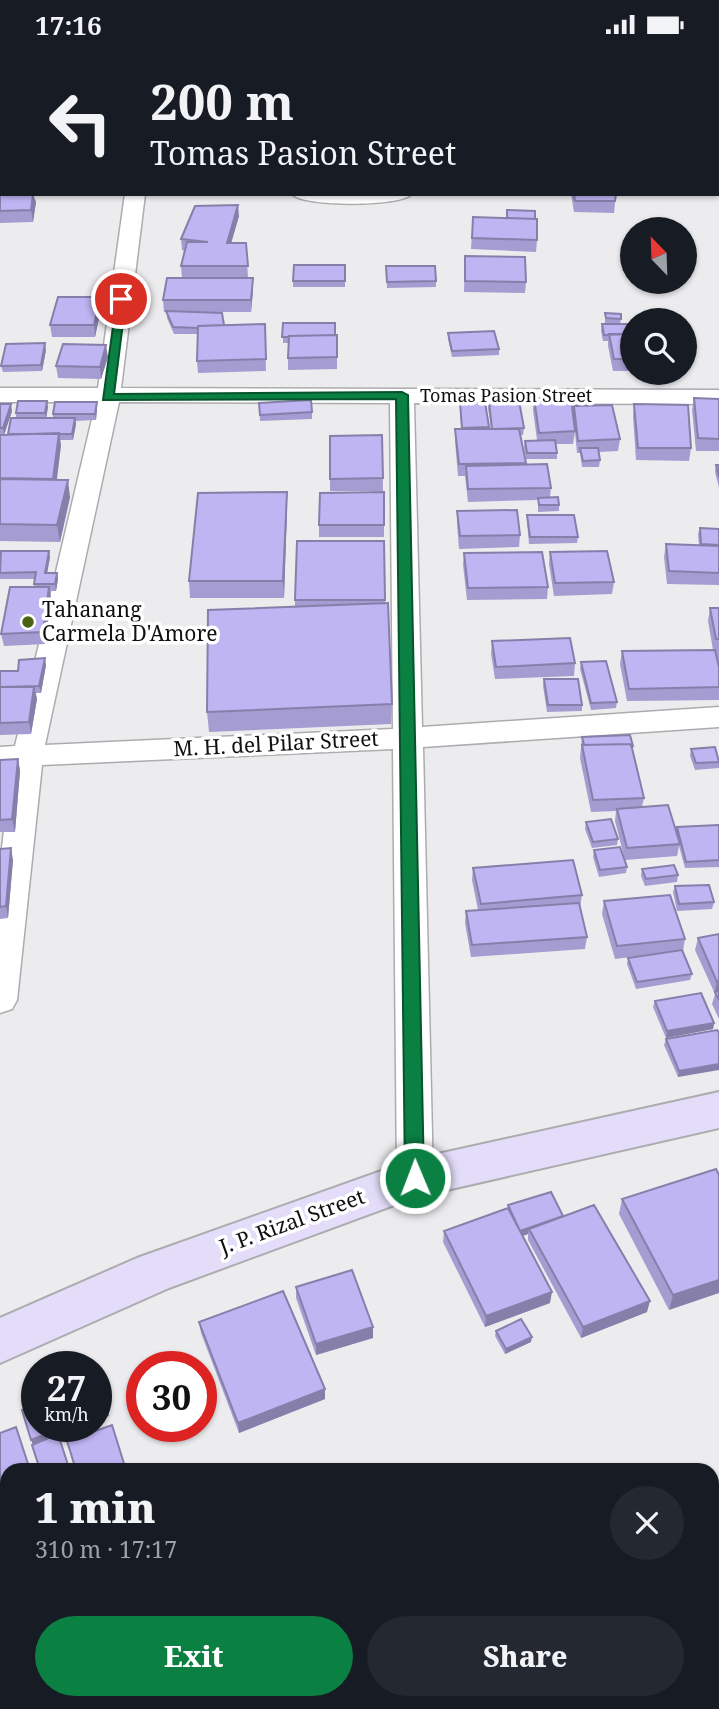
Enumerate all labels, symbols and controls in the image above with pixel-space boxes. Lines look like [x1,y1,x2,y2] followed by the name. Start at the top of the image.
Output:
[35,7,102,43] text: 17:16
[150,68,294,134] text: 200 m
[35,77,126,168] icon: left
[150,131,456,174] text: Tomas Pasion Street
[620,217,696,294] north arrow
[620,217,697,385] map controls
[91,269,151,329] pin
[102,280,140,318] icon: arrive
[620,308,697,385] button: search
[420,383,592,407] street label: Tomas Pasion Street
[42,595,218,647] place label: Tahanang Carmela D'Amore
[20,614,36,630] marker: Tahanang Carmela D'Amore
[173,724,379,762] street label: M. H. del Pilar Street
[378,1141,452,1215] position arrow
[214,1182,368,1261] street label: J. P. Rizal Street
[126,1351,217,1442] speed limit sign: 30
[47,1364,86,1411] text: 27
[44,1402,89,1426] text: km/h
[35,1478,156,1535] text: 1 min
[610,1486,684,1560] button: close
[35,1533,177,1565] text: 310 m · 17:17
[35,1616,353,1696] button: Exit
[367,1616,684,1696] button: Share

